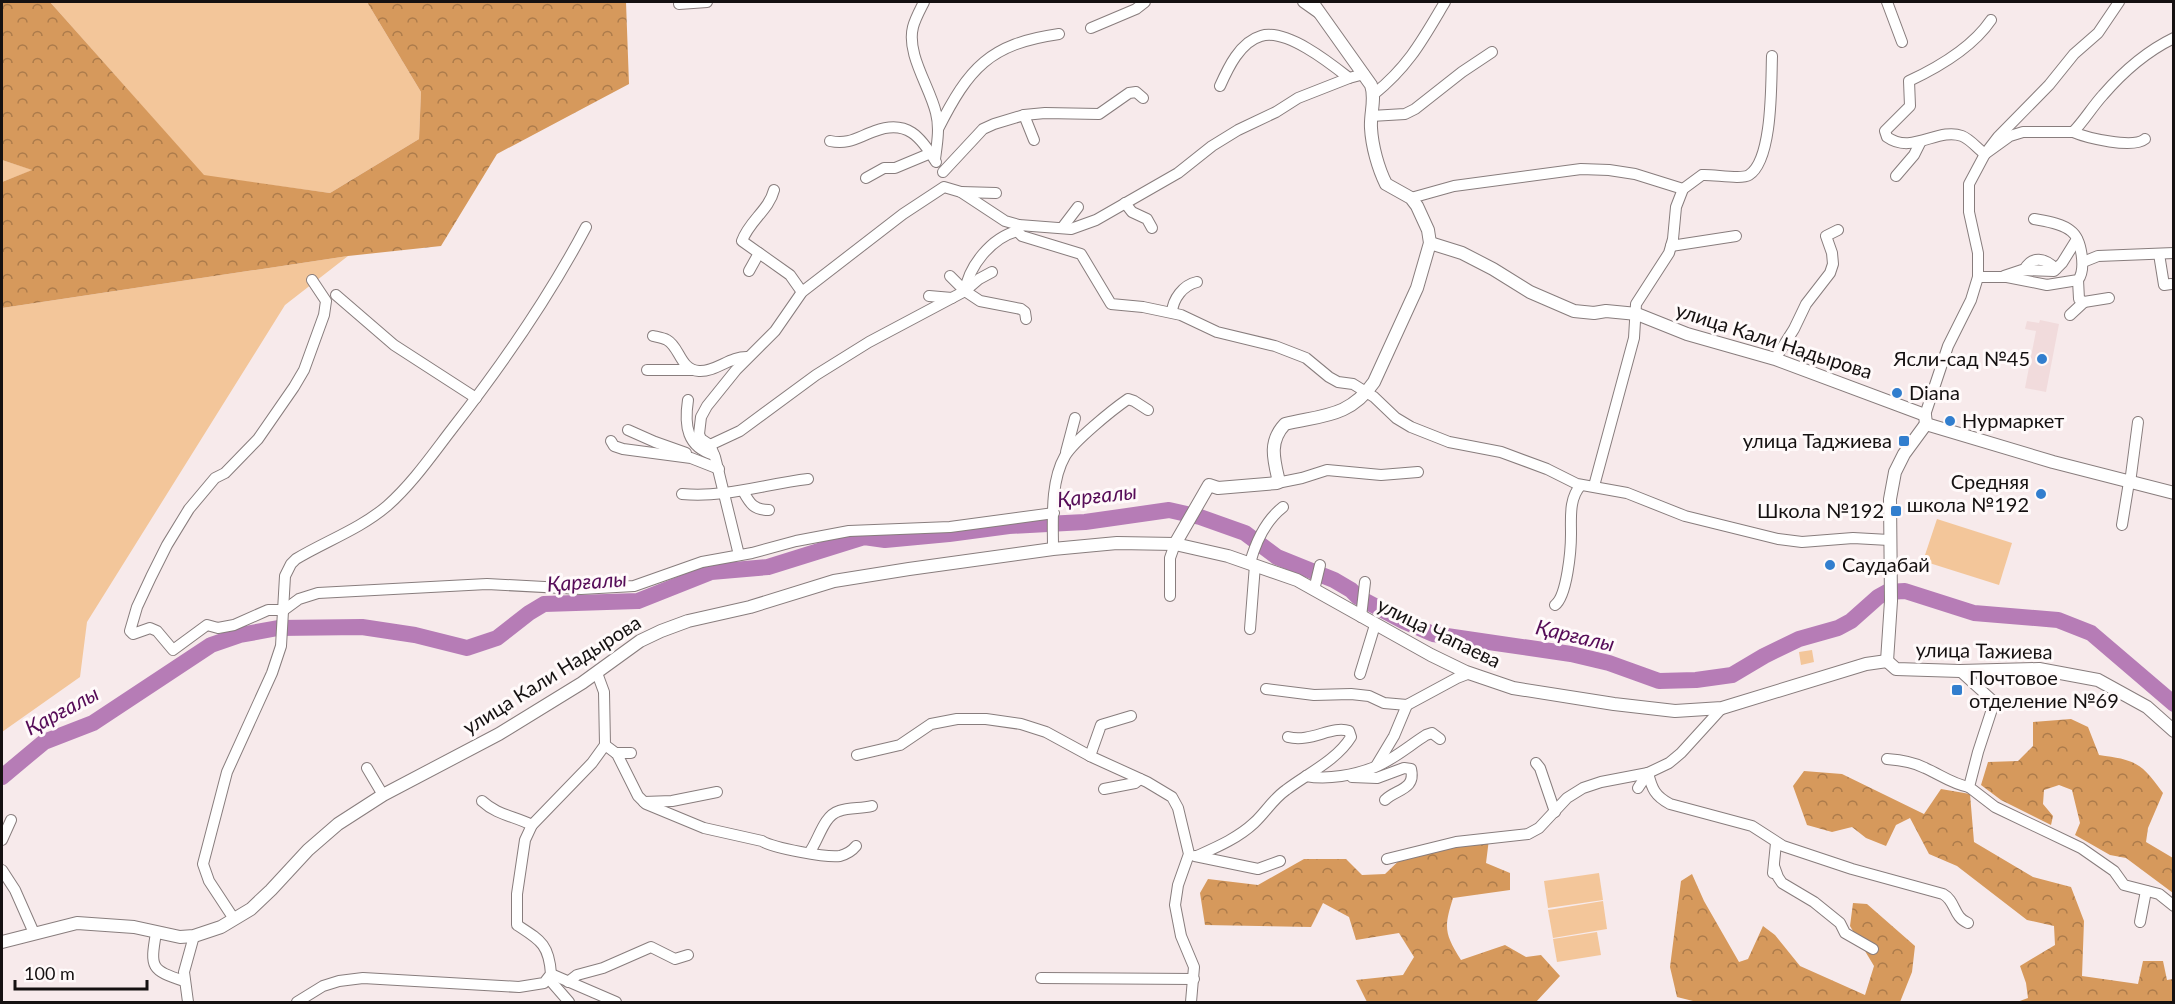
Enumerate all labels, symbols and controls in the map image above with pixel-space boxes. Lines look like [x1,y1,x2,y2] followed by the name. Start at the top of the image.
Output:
[1673,297,1876,383] street label: улица Кали Надырова
[1893,346,2030,370] place label: Ясли-сад №45
[2035,352,2049,366] marker: Ясли-сад №45
[1909,380,1960,404] place label: Diana
[1890,386,1904,400] marker: Diana
[1962,408,2064,432] place label: Нурмаркет
[1943,414,1957,428] marker: Нурмаркет
[1743,428,1892,452] place label: улица Таджиева
[1897,434,1911,448] marker: улица Таджиева
[1907,469,2029,516] place label: Средняя школа №192
[1056,478,1138,511] water label: Қарғалы
[2034,487,2048,501] marker: Средняя школа №192
[1757,498,1884,522] place label: Школа №192
[1889,504,1903,518] marker: Школа №192
[1842,552,1930,576] place label: Саудабай
[1823,558,1837,572] marker: Саудабай
[546,565,628,596] water label: Қарғалы
[1374,592,1505,672] street label: улица Чапаева
[458,610,645,739] street label: улица Кали Надырова
[1534,613,1617,656] water label: Қарғалы
[1915,637,2053,663] street label: улица Тажиева
[1969,665,2119,712] place label: Почтовое отделение №69
[20,680,102,739] water label: Қарғалы
[1950,683,1964,697] marker: Почтовое отделение №69
[15,953,147,991] scale bar
[24,962,75,984] text: 100 m

